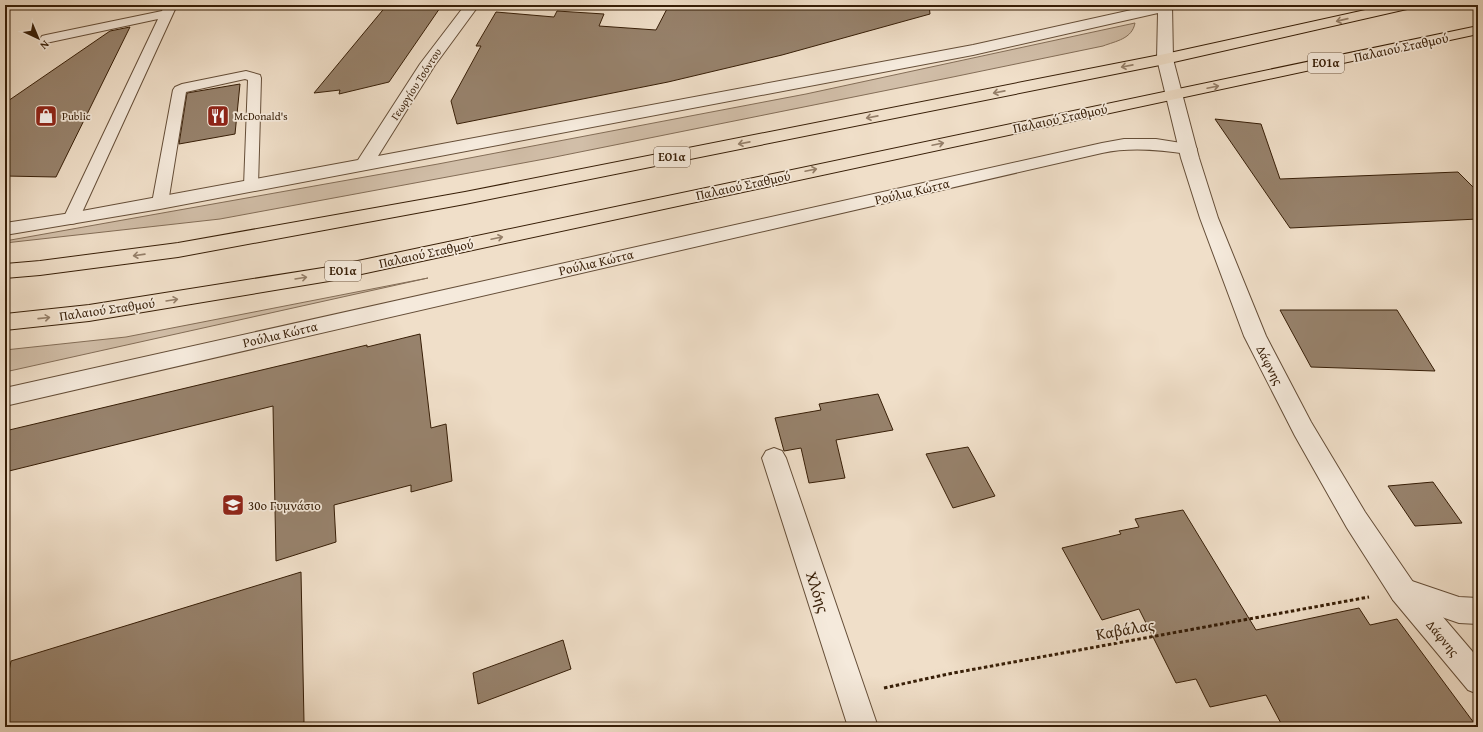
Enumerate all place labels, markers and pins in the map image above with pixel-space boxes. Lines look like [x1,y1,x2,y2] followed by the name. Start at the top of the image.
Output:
[33,103,59,129] shop icon: Public
[205,103,231,129] restaurant icon: McDonald's
[62,108,91,124] place label: Public
[234,108,288,124] place label: McDonald's
[220,492,246,518] school or university icon: 30ο Γυμνάσιο
[248,496,321,515] place label: 30ο Γυμνάσιο

